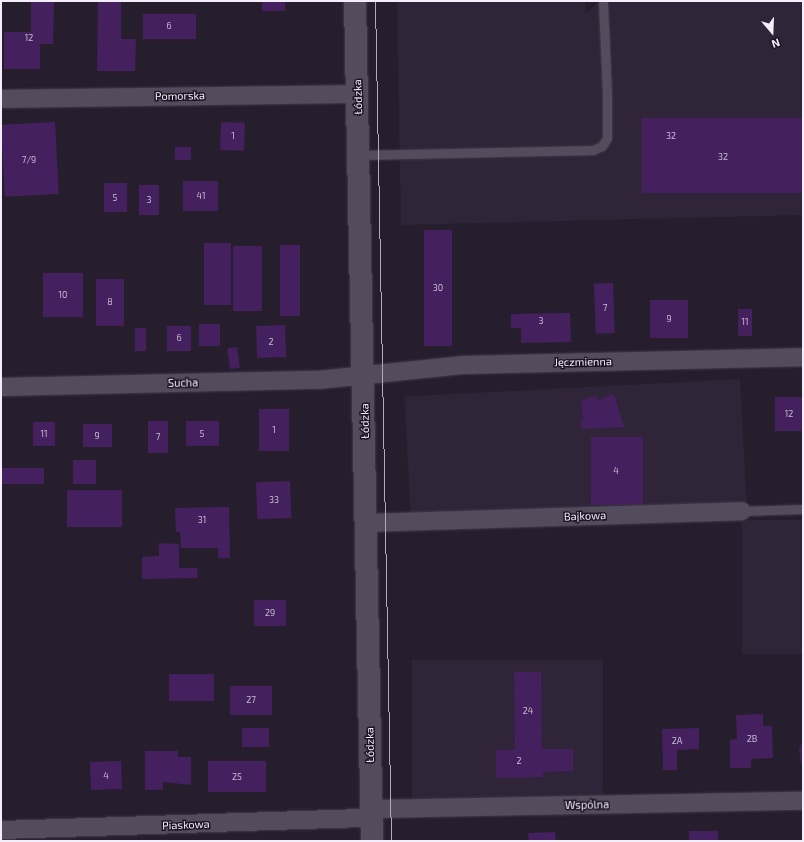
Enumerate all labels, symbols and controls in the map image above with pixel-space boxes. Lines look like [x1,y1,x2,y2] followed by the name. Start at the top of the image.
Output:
[752,12,792,52] north arrow
[166,21,172,31] house number: 6
[25,33,33,43] house number: 12
[770,36,782,51] text: N
[351,79,365,115] street label: Łódzka
[155,89,205,103] street label: Pomorska
[231,131,235,141] house number: 1
[666,131,676,141] house number: 32
[718,152,728,162] house number: 32
[22,155,36,165] house number: 7/9
[196,191,206,201] house number: 41
[113,193,117,203] house number: 5
[146,195,152,205] house number: 3
[433,283,443,293] house number: 30
[58,290,68,300] house number: 10
[107,297,113,307] house number: 8
[603,303,607,313] house number: 7
[666,314,672,324] house number: 9
[538,316,544,326] house number: 3
[741,317,749,327] house number: 11
[176,333,182,343] house number: 6
[268,337,274,347] house number: 2
[554,355,612,369] street label: Jęczmienna
[168,376,198,390] street label: Sucha
[358,403,372,439] street label: Łódzka
[785,409,793,419] house number: 12
[272,425,276,435] house number: 1
[40,429,48,439] house number: 11
[200,429,204,439] house number: 5
[94,431,100,441] house number: 9
[156,432,160,442] house number: 7
[613,466,619,476] house number: 4
[269,495,279,505] house number: 33
[564,509,606,523] street label: Bajkowa
[198,515,206,525] house number: 31
[265,608,275,618] house number: 29
[246,695,256,705] house number: 27
[523,706,533,716] house number: 24
[363,727,377,763] street label: Łódzka
[747,734,757,744] house number: 2B
[672,736,682,746] house number: 2A
[516,756,522,766] house number: 2
[103,771,109,781] house number: 4
[232,772,242,782] house number: 25
[565,798,609,812] street label: Wspólna
[162,818,210,832] street label: Piaskowa

